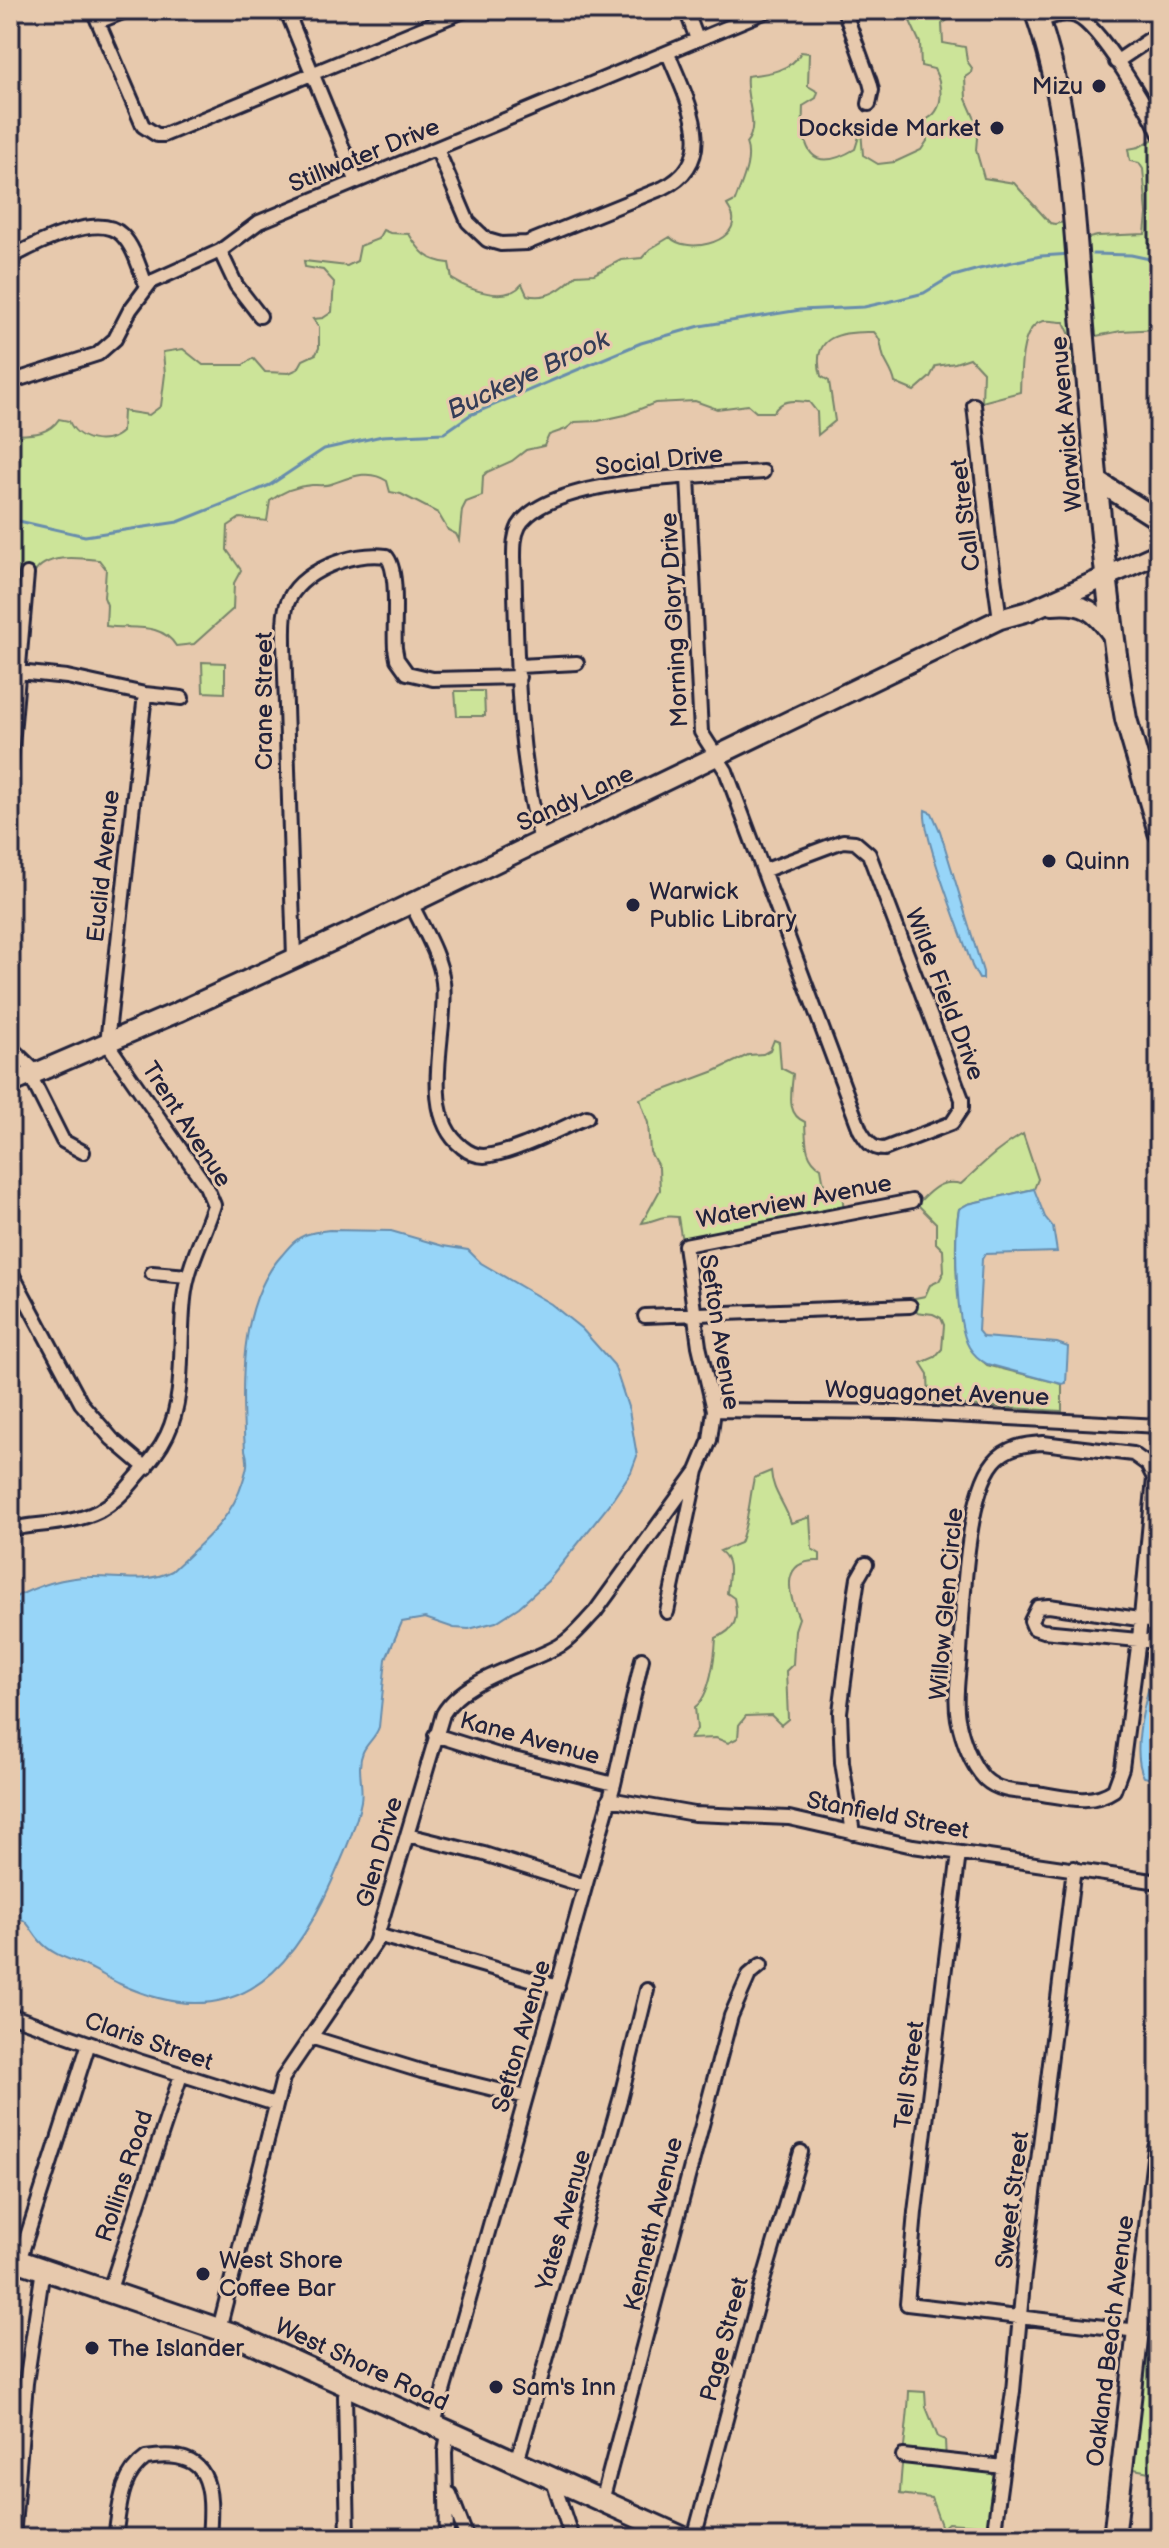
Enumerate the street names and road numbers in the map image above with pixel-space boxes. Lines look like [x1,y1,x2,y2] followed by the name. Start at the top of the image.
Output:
[284,112,444,199] street label: Stillwater Drive
[1044,335,1089,513] street label: Warwick Avenue
[594,439,724,482] street label: Social Drive
[944,456,987,573] street label: Call Street
[654,512,695,728] street label: Morning Glory Drive
[250,631,279,770] street label: Crane Street
[512,759,638,838] street label: Sandy Lane
[81,788,126,944] street label: Euclid Avenue
[898,904,991,1084] street label: Wilde Field Drive
[135,1056,238,1192] street label: Trent Avenue
[694,1168,894,1235] street label: Waterview Avenue
[693,1252,746,1412] street label: Sefton Avenue
[824,1375,1050,1412] street label: Woguagonet Avenue
[924,1506,969,1702] street label: Willow Glen Circle
[457,1706,603,1771] street label: Kane Avenue
[804,1786,972,1846] street label: Stanfield Street
[350,1793,409,1911] street label: Glen Drive
[486,1957,557,2116] street label: Sefton Avenue
[81,2006,217,2077] street label: Claris Street
[888,2019,931,2131] street label: Tell Street
[90,2107,159,2246] street label: Rollins Road
[990,2129,1035,2270] street label: Sweet Street
[618,2134,689,2314] street label: Kenneth Avenue
[529,2146,597,2295] street label: Yates Avenue
[1081,2214,1140,2468] street label: Oakland Beach Avenue
[694,2273,755,2405] street label: Page Street
[270,2312,453,2417] street label: West Shore Road

